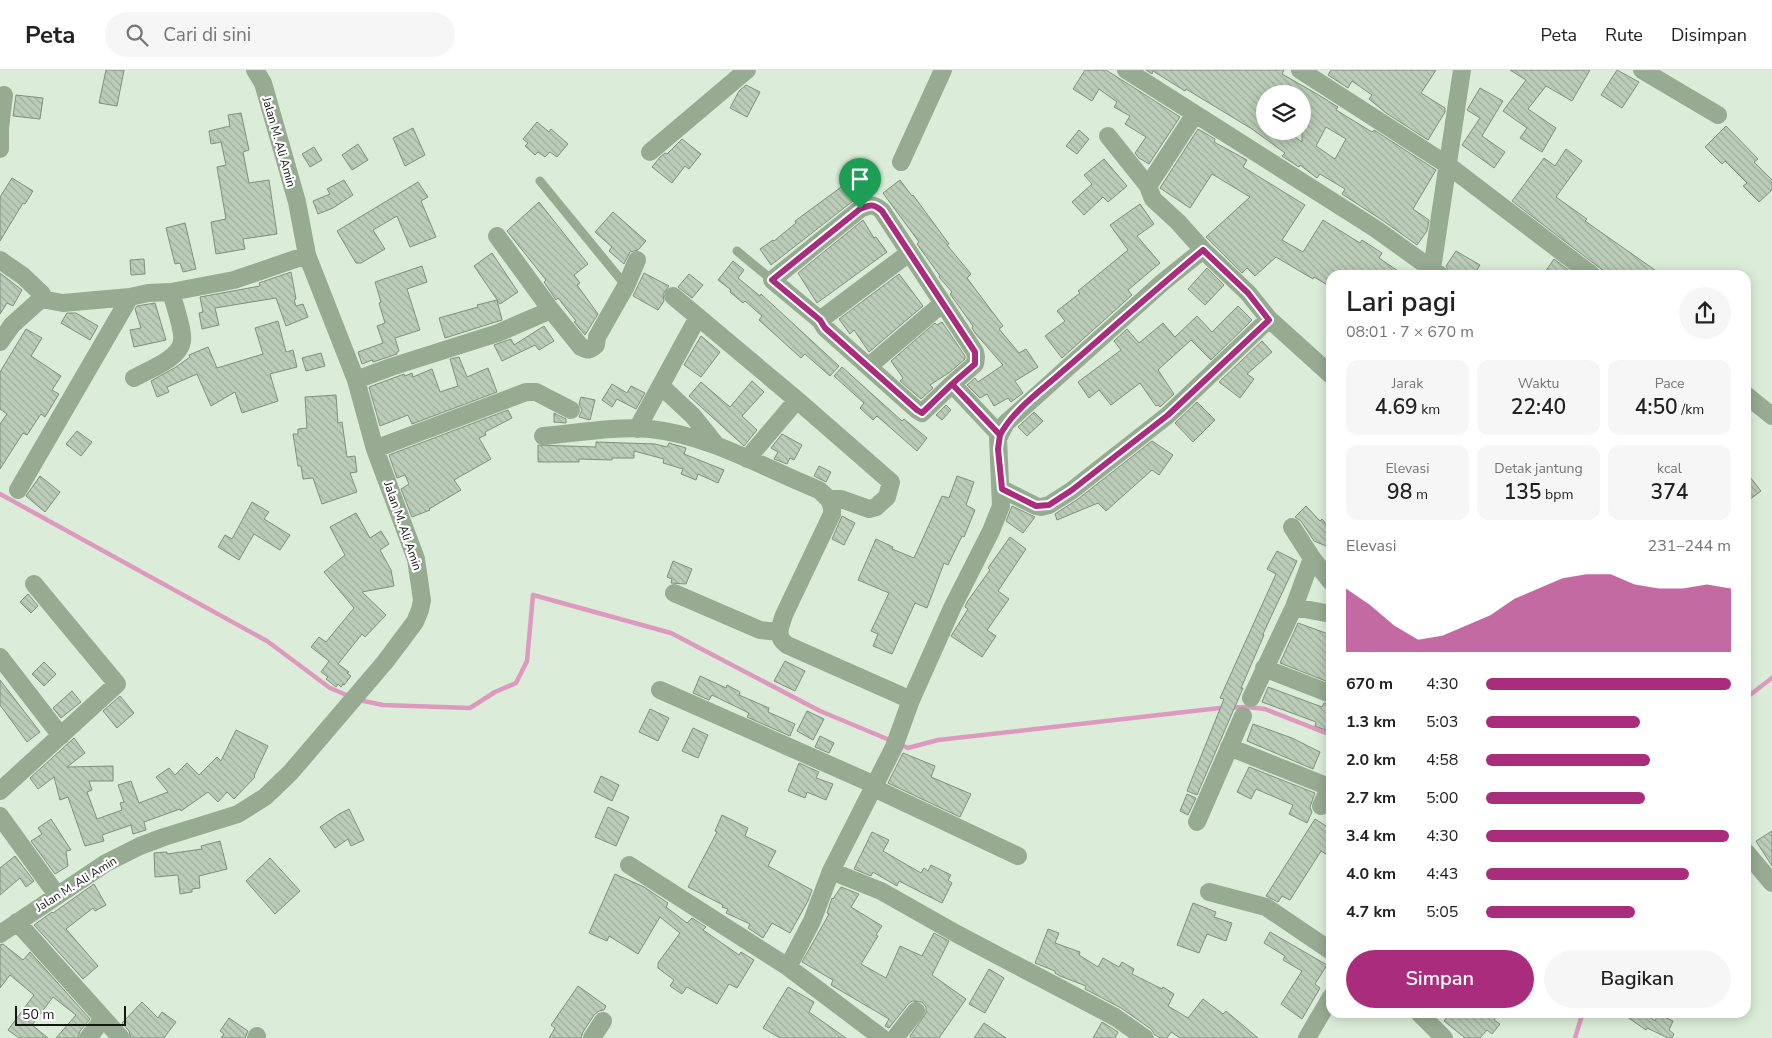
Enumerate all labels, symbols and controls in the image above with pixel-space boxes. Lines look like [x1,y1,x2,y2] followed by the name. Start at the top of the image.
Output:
[105,12,455,57] search box
[25,19,75,51] text: Peta
[123,21,151,49] icon: search
[163,22,251,48] text: Cari di sini
[1541,23,1577,47] text: Peta
[1605,23,1643,47] text: Rute
[1671,23,1747,47] text: Disimpan
[1256,85,1311,140] map controls
[1256,85,1311,140] button: layers
[258,94,299,189] street label: Jalan M. Ali Amin
[839,158,881,209] pin
[846,165,874,193] icon: arrive
[1346,283,1456,321] text: Lari pagi
[1679,287,1731,339] button: share
[1346,321,1474,343] text: 08:01 · 7 × 670 m
[1392,374,1423,393] text: Jarak
[1518,374,1559,393] text: Waktu
[1655,374,1684,393] text: Pace
[1375,393,1418,421] text: 4.69
[1511,393,1566,421] text: 22:40
[1635,393,1678,421] text: 4:50
[1418,400,1440,419] text: km
[1678,400,1704,419] text: /km
[1385,459,1430,478] text: Elevasi
[1494,459,1583,478] text: Detak jantung
[1657,459,1682,478] text: kcal
[1387,478,1412,506] text: 98
[1504,478,1541,506] text: 135
[1651,478,1688,506] text: 374
[380,479,426,573] street label: Jalan M. Ali Amin
[1412,485,1428,504] text: m
[1541,485,1573,504] text: bpm
[1346,535,1396,557] text: Elevasi
[1648,535,1731,557] text: 231–244 m
[1346,673,1393,695] text: 670 m
[1426,673,1458,695] text: 4:30
[1346,711,1396,733] text: 1.3 km
[1426,711,1458,733] text: 5:03
[1346,749,1396,771] text: 2.0 km
[1426,749,1458,771] text: 4:58
[1346,787,1396,809] text: 2.7 km
[1426,787,1458,809] text: 5:00
[1346,825,1396,847] text: 3.4 km
[1426,825,1458,847] text: 4:30
[32,853,120,916] street label: Jalan M. Ali Amin
[1346,863,1396,885] text: 4.0 km
[1426,863,1458,885] text: 4:43
[1346,901,1396,923] text: 4.7 km
[1426,901,1458,923] text: 5:05
[1346,950,1534,1008] button: Simpan
[1544,950,1731,1008] button: Bagikan
[15,1003,126,1026] scale bar
[22,1005,54,1024] text: 50 m

